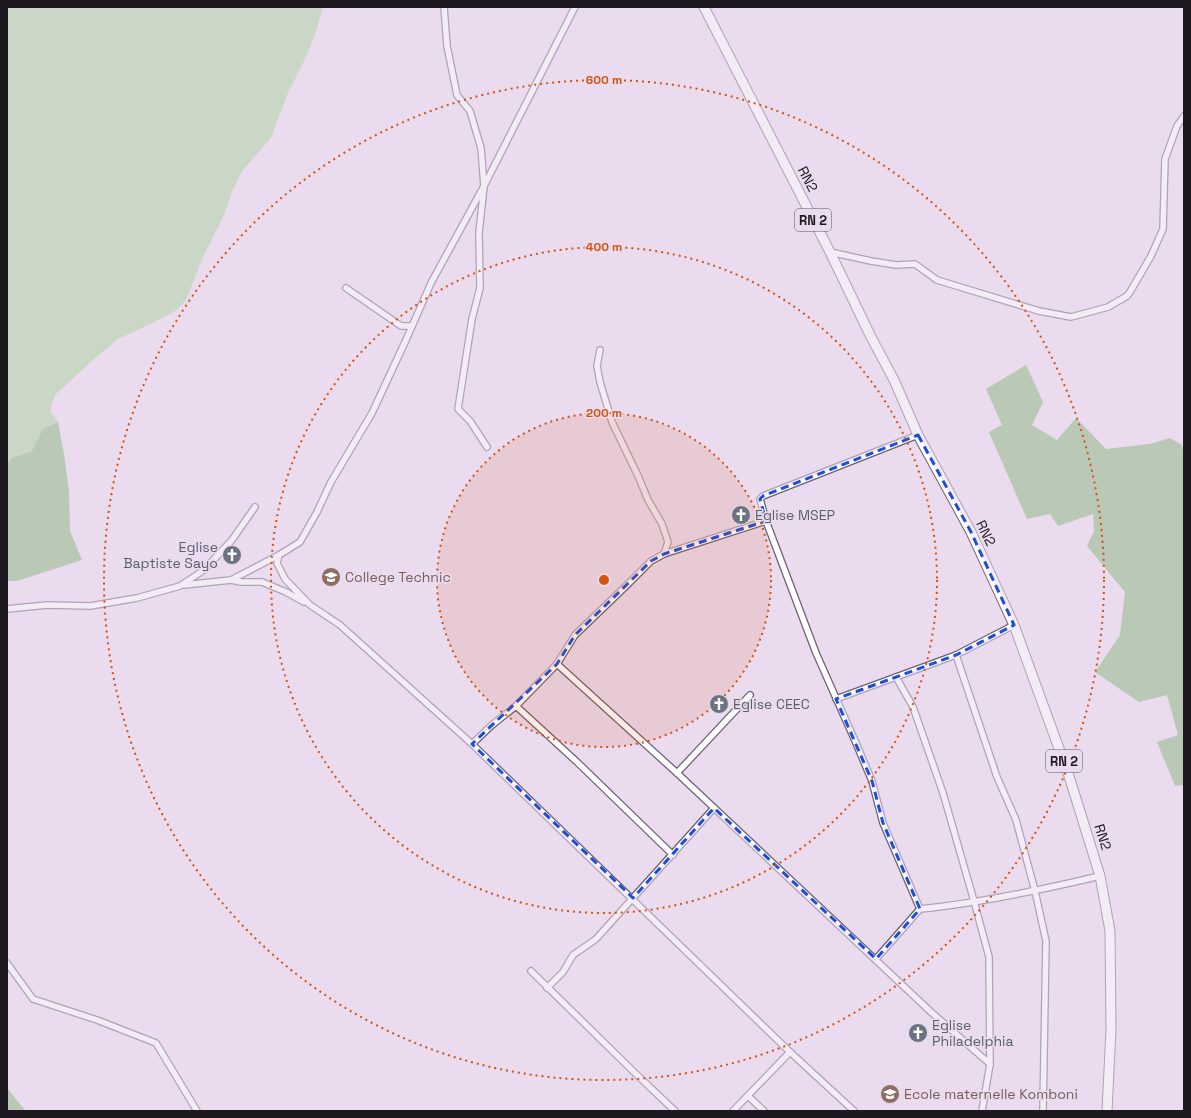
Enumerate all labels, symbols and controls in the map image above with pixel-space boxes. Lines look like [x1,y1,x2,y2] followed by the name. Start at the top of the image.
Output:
[586,72,622,88] text: 600 m
[794,163,822,195] street label: RN2
[795,209,831,231] road number: RN 2
[586,239,622,255] text: 400 m
[586,405,622,421] text: 200 m
[730,504,752,526] church icon: Eglise MSEP
[755,506,835,524] place label: Eglise MSEP
[972,517,1000,549] street label: RN2
[123,538,218,572] place label: Eglise Baptiste Sayo
[221,544,243,566] church icon: Eglise Baptiste Sayo
[320,566,342,588] school or university icon: College Technic
[345,568,451,586] place label: College Technic
[597,573,611,587] centre of rings
[708,693,730,715] church icon: Eglise CEEC
[733,695,810,713] place label: Eglise CEEC
[1046,750,1082,772] road number: RN 2
[1091,822,1115,852] street label: RN2
[932,1016,1014,1050] place label: Eglise Philadelphia
[907,1022,929,1044] church icon: Eglise Philadelphia
[879,1083,901,1105] school or university icon: Ecole maternelle Komboni
[904,1085,1078,1103] place label: Ecole maternelle Komboni

